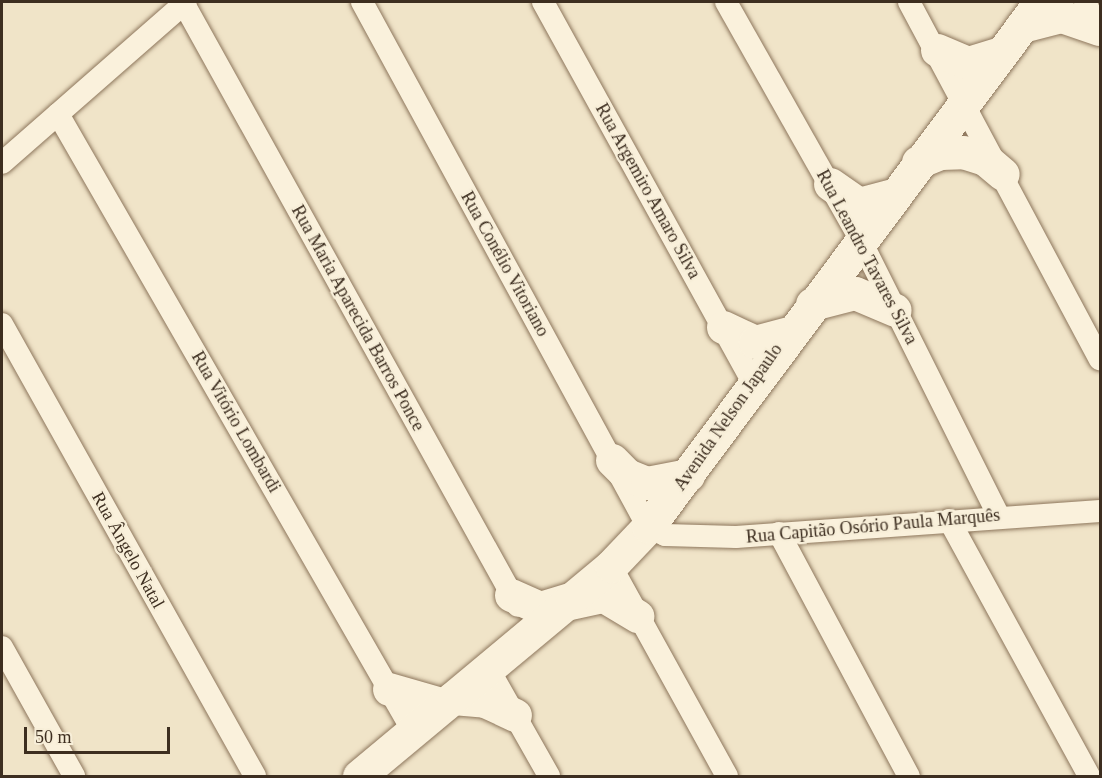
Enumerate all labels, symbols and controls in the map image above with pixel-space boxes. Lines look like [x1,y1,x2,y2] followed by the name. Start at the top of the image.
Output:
[590,99,706,283] street label: Rua Argemiro Amaro Silva
[812,166,922,348] street label: Rua Leandro Tavares Silva
[456,188,554,340] street label: Rua Conélio Vitoriano
[287,201,429,435] street label: Rua Maria Aparecida Barros Ponce
[669,339,787,495] street label: Avenida Nelson Japaulo
[187,347,285,497] street label: Rua Vitório Lombardi
[87,488,169,612] street label: Rua Ângelo Natal
[745,504,1001,548] street label: Rua Capitão Osório Paula Marquês
[27,715,172,753] scale bar
[35,727,72,747] text: 50 m

